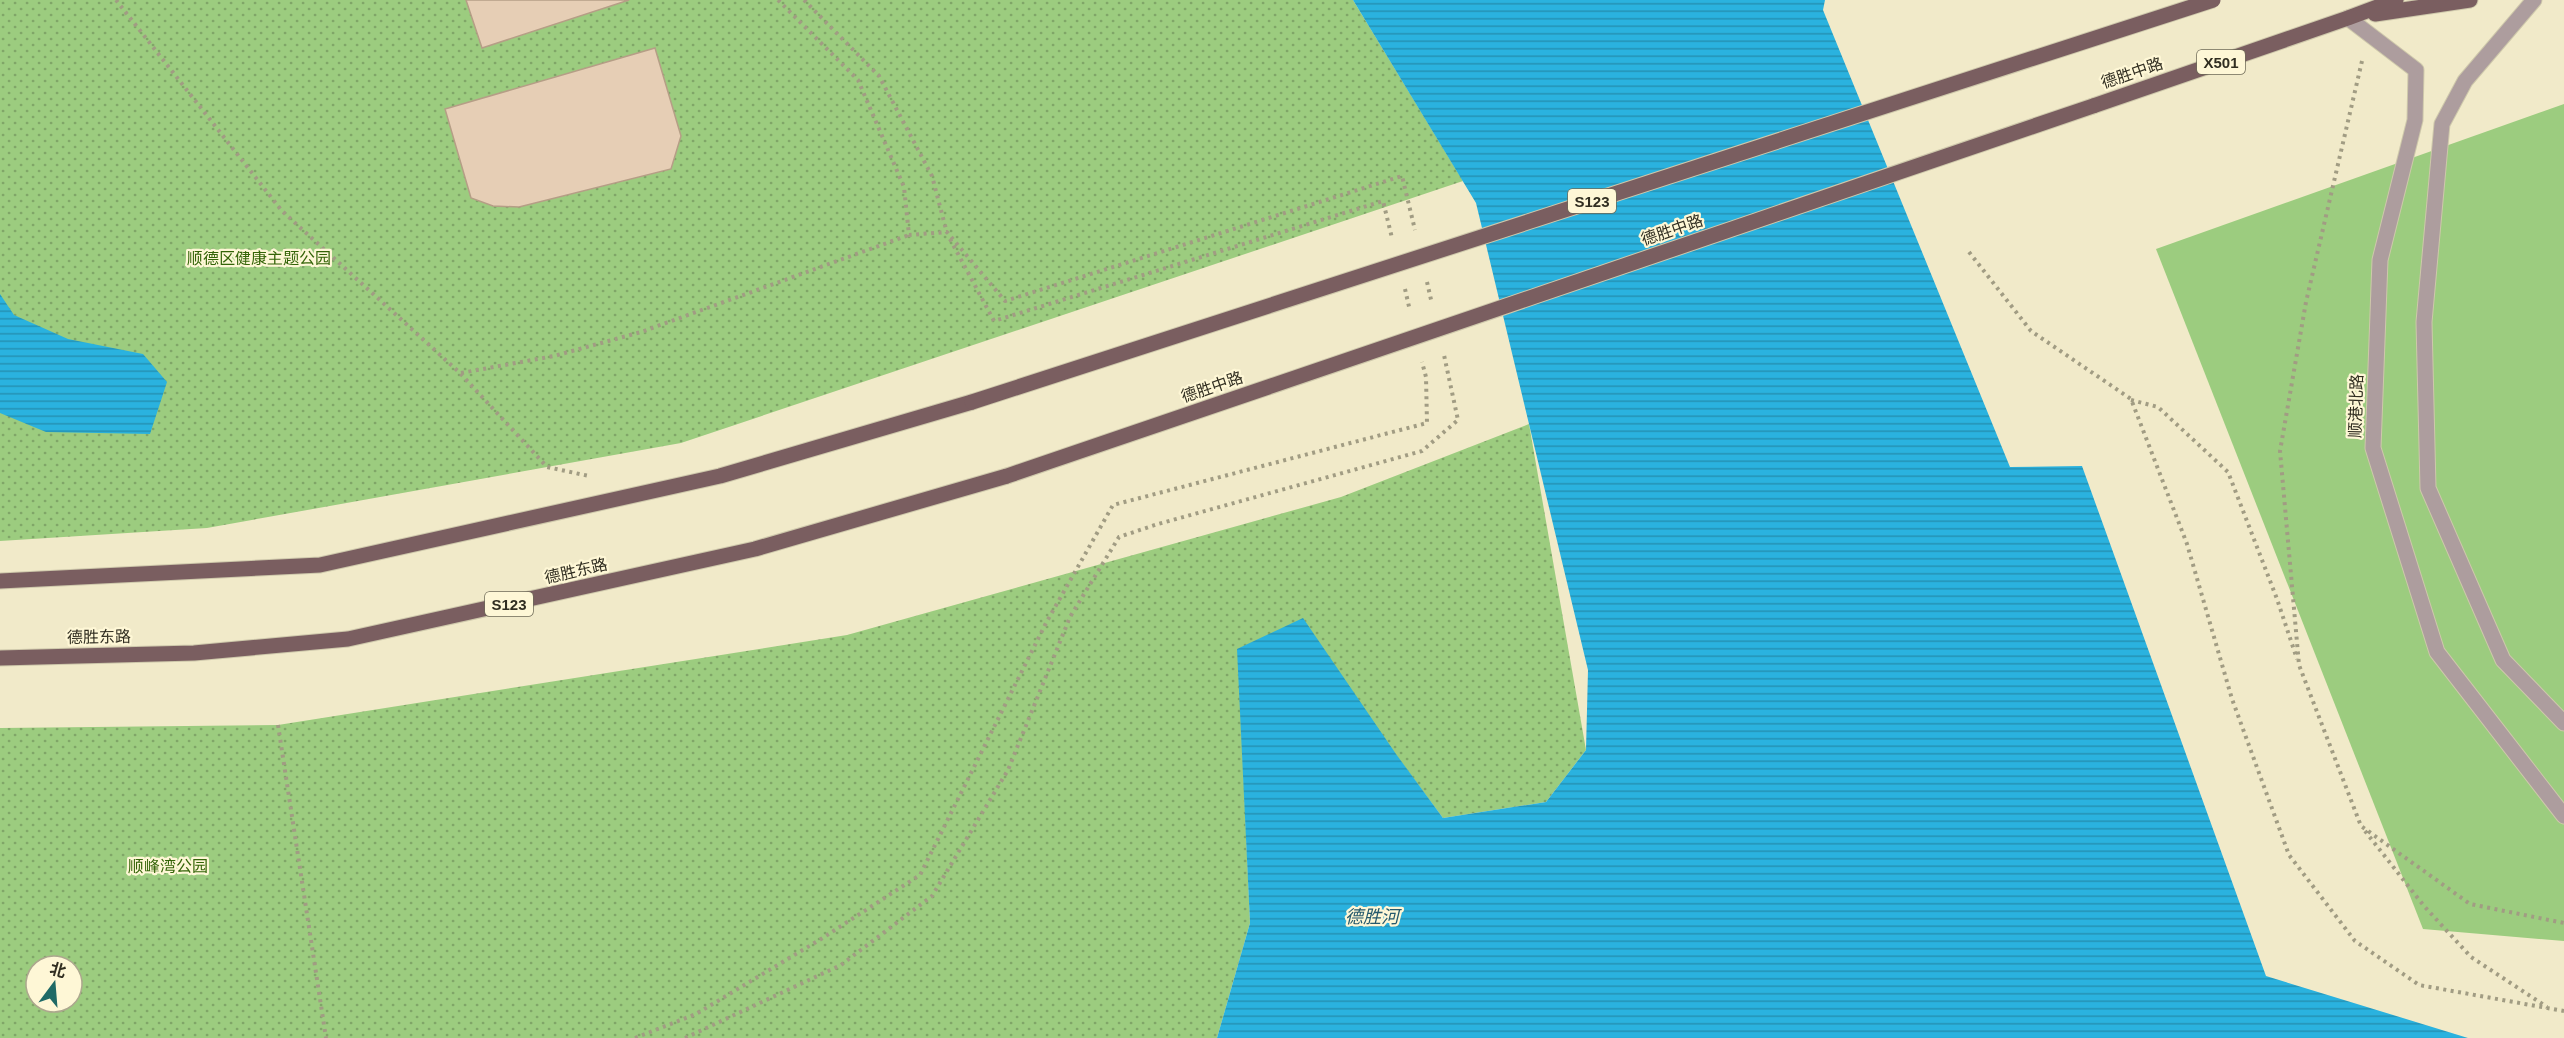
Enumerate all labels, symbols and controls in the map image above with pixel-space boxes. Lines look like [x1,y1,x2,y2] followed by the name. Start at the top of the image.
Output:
[2197,50,2245,74] road number: X501
[2099,55,2165,91] street label: 德胜中路
[1568,189,1616,213] road number: S123
[1639,212,1705,248] street label: 德胜中路
[187,250,331,267] park label: 顺德区健康主题公园
[1179,369,1245,405] street label: 德胜中路
[2346,374,2366,438] street label: 顺港北路
[543,556,609,586] street label: 德胜东路
[485,592,533,616] road number: S123
[67,628,131,646] street label: 德胜东路
[128,858,208,875] park label: 顺峰湾公园
[1345,907,1402,927] water label: 德胜河
[24,954,84,1014] north arrow
[48,960,68,980] text: 北

